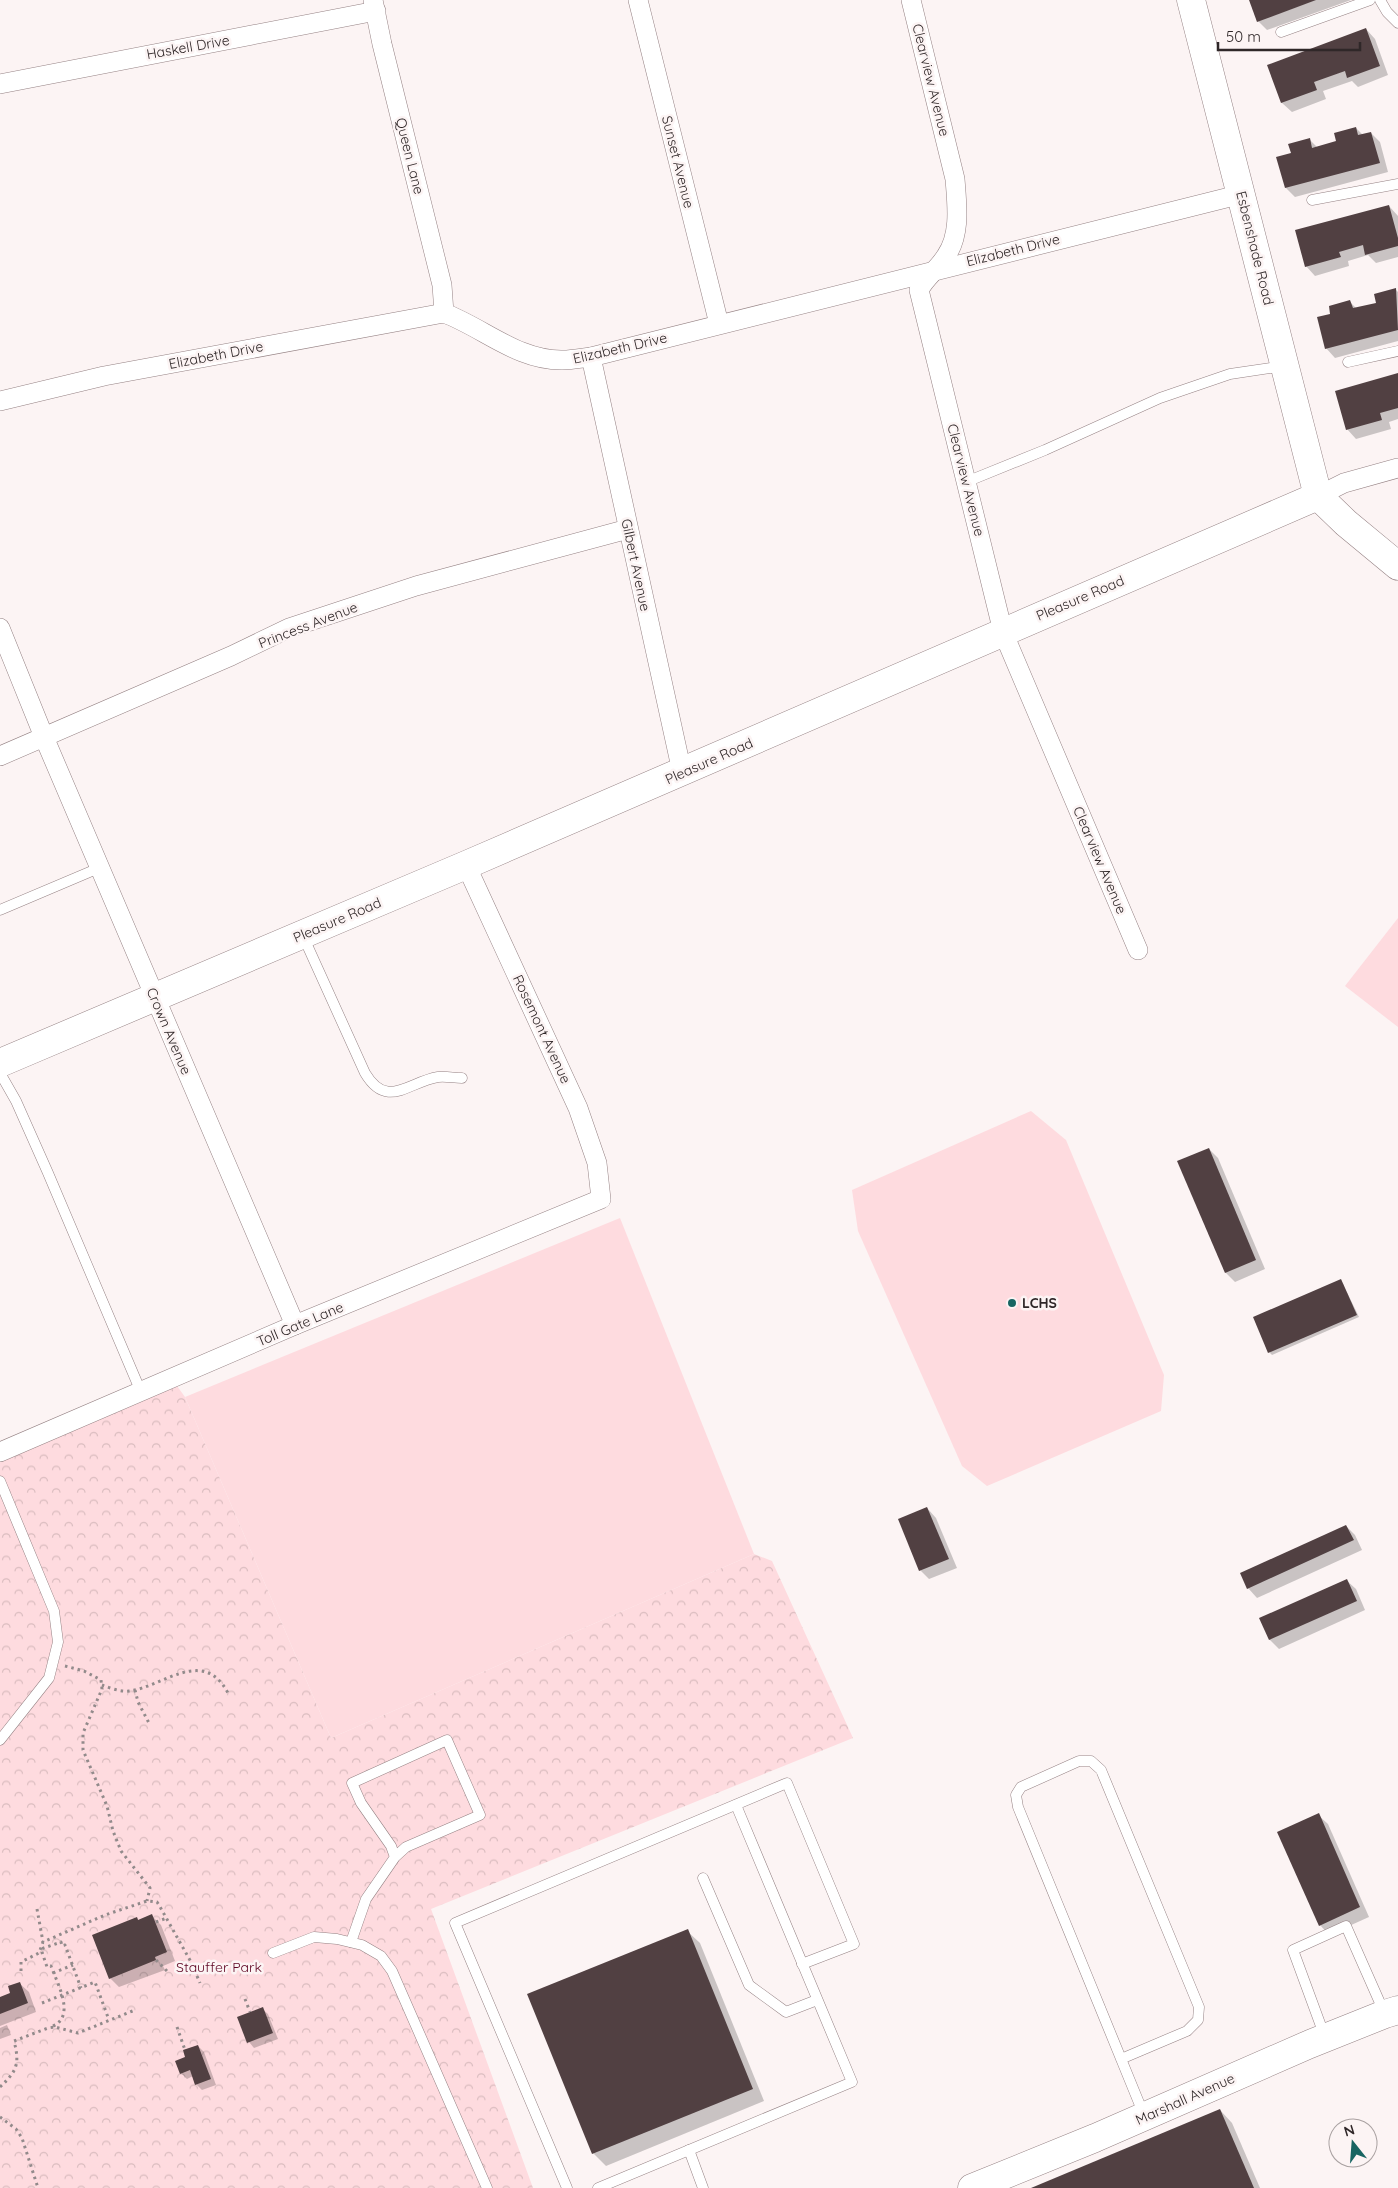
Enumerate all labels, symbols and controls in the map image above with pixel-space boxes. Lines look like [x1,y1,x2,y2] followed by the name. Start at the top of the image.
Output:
[1218,20,1360,52] scale bar
[908,22,954,138] street label: Clearview Avenue
[1226,27,1261,46] text: 50 m
[145,31,231,63] street label: Haskell Drive
[658,114,698,210] street label: Sunset Avenue
[392,116,428,196] street label: Queen Lane
[1232,189,1278,307] street label: Esbenshade Road
[964,230,1062,270] street label: Elizabeth Drive
[571,328,669,368] street label: Elizabeth Drive
[167,337,265,373] street label: Elizabeth Drive
[943,422,989,538] street label: Clearview Avenue
[617,517,655,613] street label: Gilbert Avenue
[1033,571,1127,625] street label: Pleasure Road
[256,598,360,652] street label: Princess Avenue
[662,734,756,788] street label: Pleasure Road
[1069,803,1131,917] street label: Clearview Avenue
[290,893,384,947] street label: Pleasure Road
[509,972,575,1086] street label: Rosemont Avenue
[143,985,195,1077] street label: Crown Avenue
[1022,1294,1057,1312] place label: LCHS
[1006,1297,1018,1309] marker: LCHS
[254,1298,346,1350] street label: Toll Gate Lane
[176,1958,262,1976] park label: Stauffer Park
[1133,2069,1237,2129] street label: Marshall Avenue
[1328,2118,1378,2168] north arrow
[1342,2120,1357,2141] text: N

